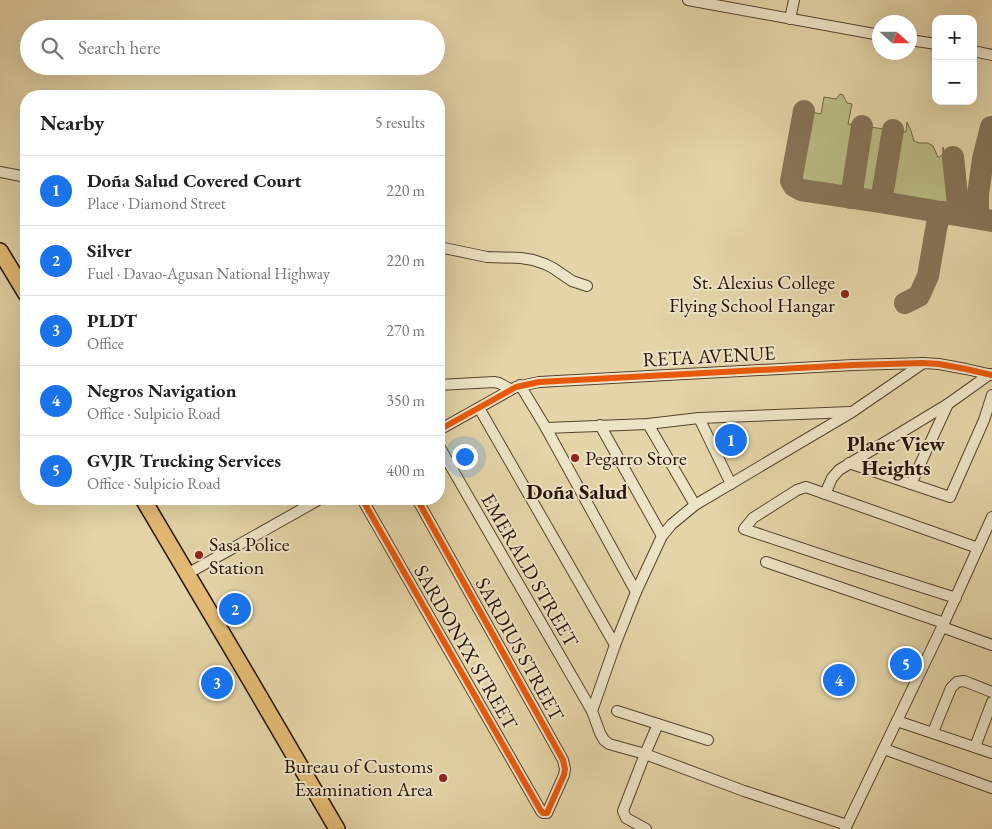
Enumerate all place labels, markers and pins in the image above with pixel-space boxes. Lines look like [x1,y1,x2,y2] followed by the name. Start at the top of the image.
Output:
[669,269,835,318] place label: St. Alexius College Flying School Hangar
[839,288,851,300] marker: St. Alexius College Flying School Hangar
[715,421,747,459] pin: 1
[585,445,687,471] place label: Pegarro Store
[569,452,581,464] marker: Pegarro Store
[209,531,290,580] place label: Sasa Police Station
[193,549,205,561] marker: Sasa Police Station
[219,590,251,628] pin: 2
[890,645,922,683] pin: 5
[823,661,855,699] pin: 4
[201,664,233,702] pin: 3
[284,753,433,802] place label: Bureau of Customs Examination Area
[437,772,449,784] marker: Bureau of Customs Examination Area

